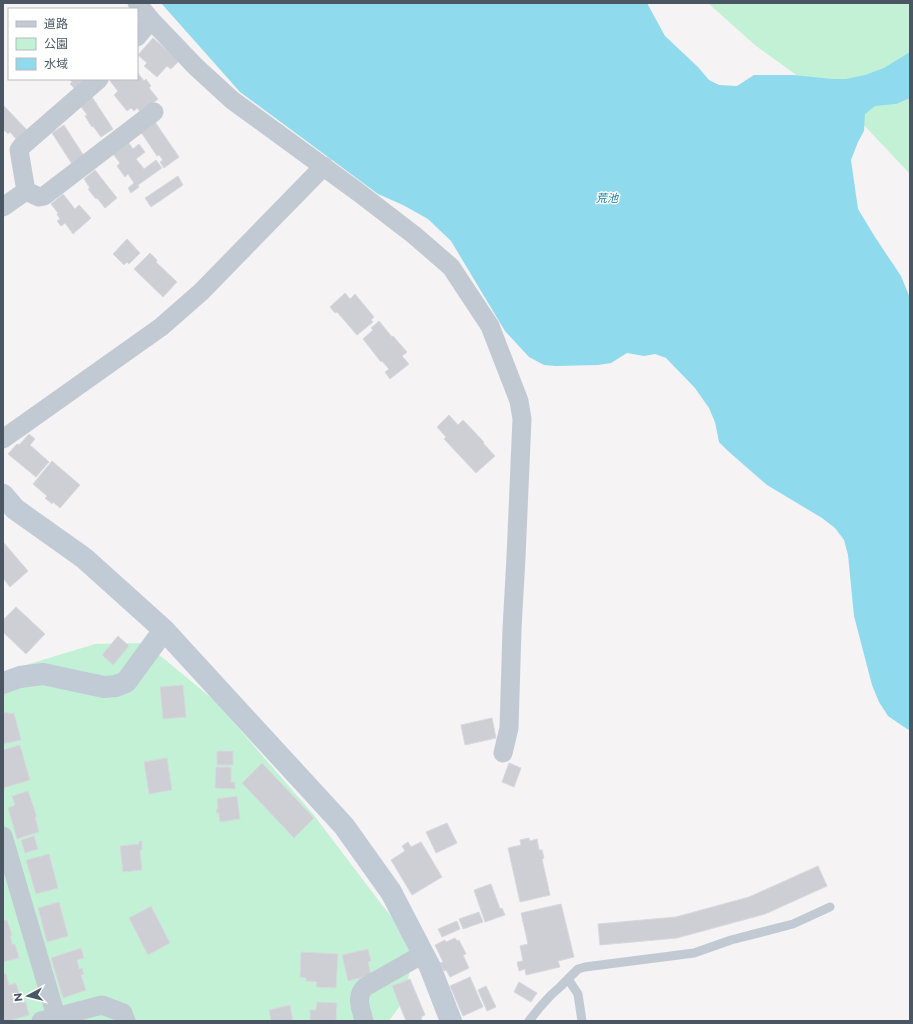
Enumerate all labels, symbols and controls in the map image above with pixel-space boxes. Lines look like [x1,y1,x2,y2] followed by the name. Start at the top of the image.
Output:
[8,8,138,80] legend
[44,16,68,31] text: 道路
[44,36,68,51] text: 公園
[44,56,68,71] text: 水域
[596,191,619,205] water label: 荒池
[8,976,48,1016] north arrow
[11,992,26,1002] text: N

